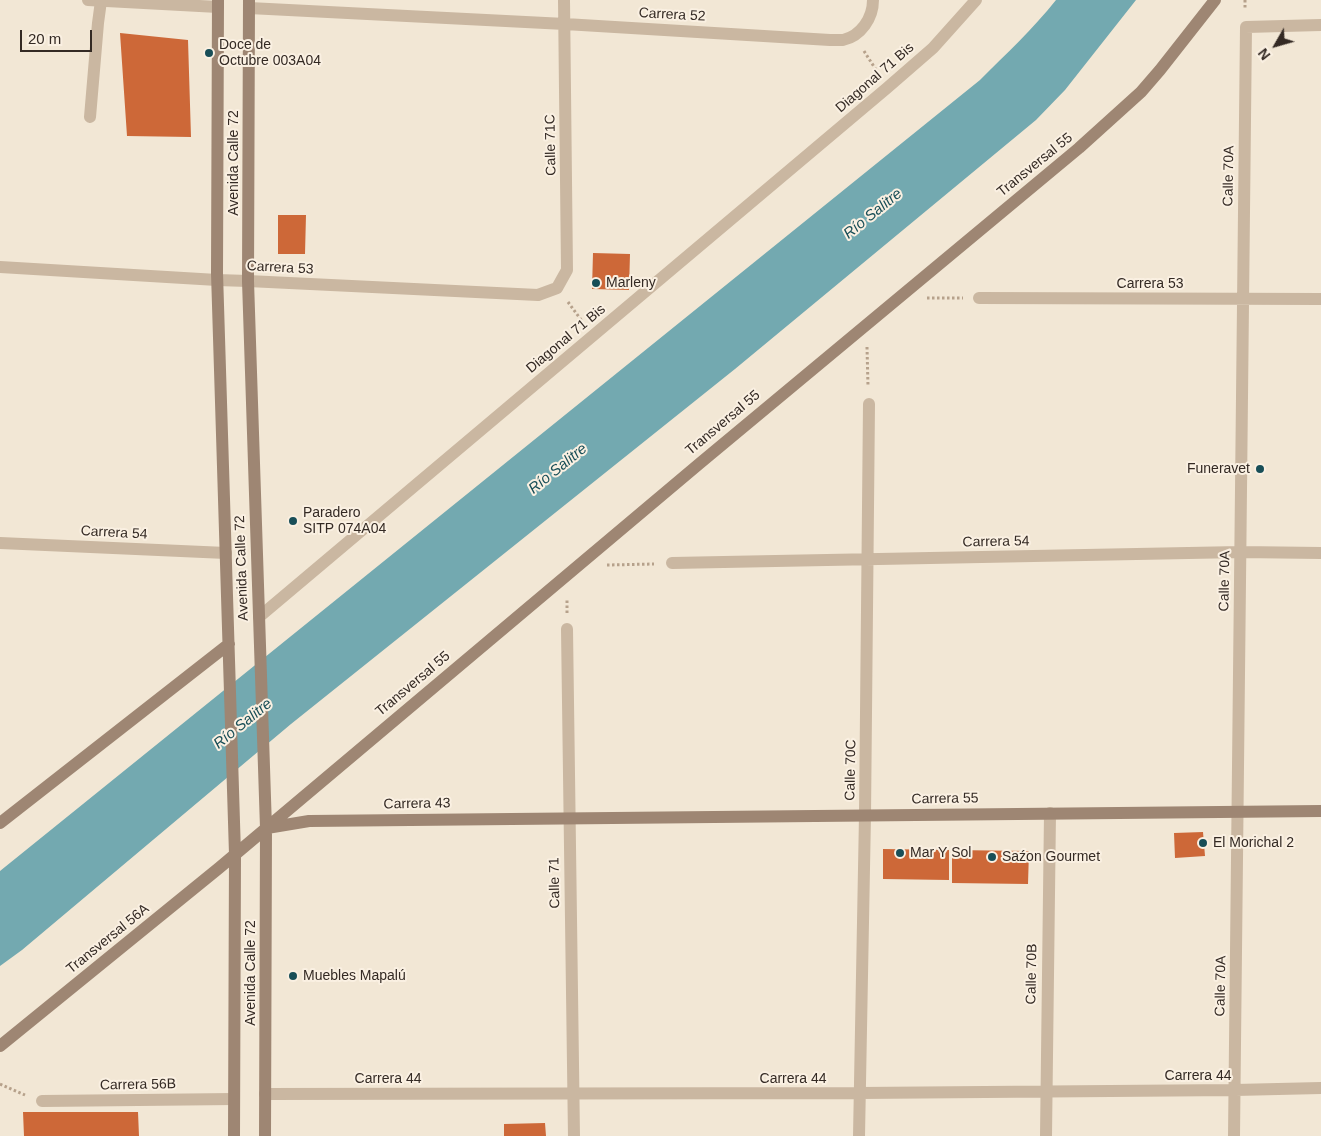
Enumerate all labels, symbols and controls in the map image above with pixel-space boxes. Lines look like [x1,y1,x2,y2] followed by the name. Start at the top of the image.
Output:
[638,5,706,25] street label: Carrera 52
[22,20,95,52] scale bar
[1251,20,1301,70] north arrow
[28,30,61,47] text: 20 m
[219,37,321,70] place label: Doce de Octubre 003A04
[832,39,918,117] street label: Diagonal 71 Bis
[1255,45,1274,63] text: N
[203,47,215,59] marker: Doce de Octubre 003A04
[226,110,242,216] street label: Avenida Calle 72
[542,114,560,176] street label: Calle 71C
[994,130,1076,200] street label: Transversal 55
[1220,146,1238,206] street label: Calle 70A
[840,185,906,243] water label: Río Salitre
[246,258,314,278] street label: Carrera 53
[606,275,656,291] place label: Marleny
[1117,276,1183,292] street label: Carrera 53
[590,277,602,289] marker: Marleny
[523,301,609,377] street label: Diagonal 71 Bis
[682,387,764,459] street label: Transversal 55
[525,440,591,498] water label: Río Salitre
[1187,461,1250,477] place label: Funeravet
[1254,463,1266,475] marker: Funeravet
[303,505,386,538] place label: Paradero SITP 074A04
[232,515,252,621] street label: Avenida Calle 72
[287,515,299,527] marker: Paradero SITP 074A04
[80,523,148,543] street label: Carrera 54
[962,533,1030,551] street label: Carrera 54
[1216,551,1234,611] street label: Calle 70A
[372,648,454,720] street label: Transversal 55
[210,695,276,753] water label: Río Salitre
[842,739,860,801] street label: Calle 70C
[911,790,979,808] street label: Carrera 55
[383,795,451,813] street label: Carrera 43
[1213,835,1294,851] place label: El Morichal 2
[1197,837,1209,849] marker: El Morichal 2
[910,845,971,861] place label: Mar Y Sol
[894,847,906,859] marker: Mar Y Sol
[1002,849,1100,865] place label: Saźon Gourmet
[986,851,998,863] marker: Saźon Gourmet
[546,857,564,909] street label: Calle 71
[63,901,153,977] street label: Transversal 56A
[243,920,259,1026] street label: Avenida Calle 72
[1023,944,1041,1004] street label: Calle 70B
[1212,956,1230,1016] street label: Calle 70A
[303,968,406,984] place label: Muebles Mapalú
[287,970,299,982] marker: Muebles Mapalú
[1165,1068,1231,1084] street label: Carrera 44
[355,1071,421,1087] street label: Carrera 44
[760,1071,826,1087] street label: Carrera 44
[100,1076,176,1094] street label: Carrera 56B

